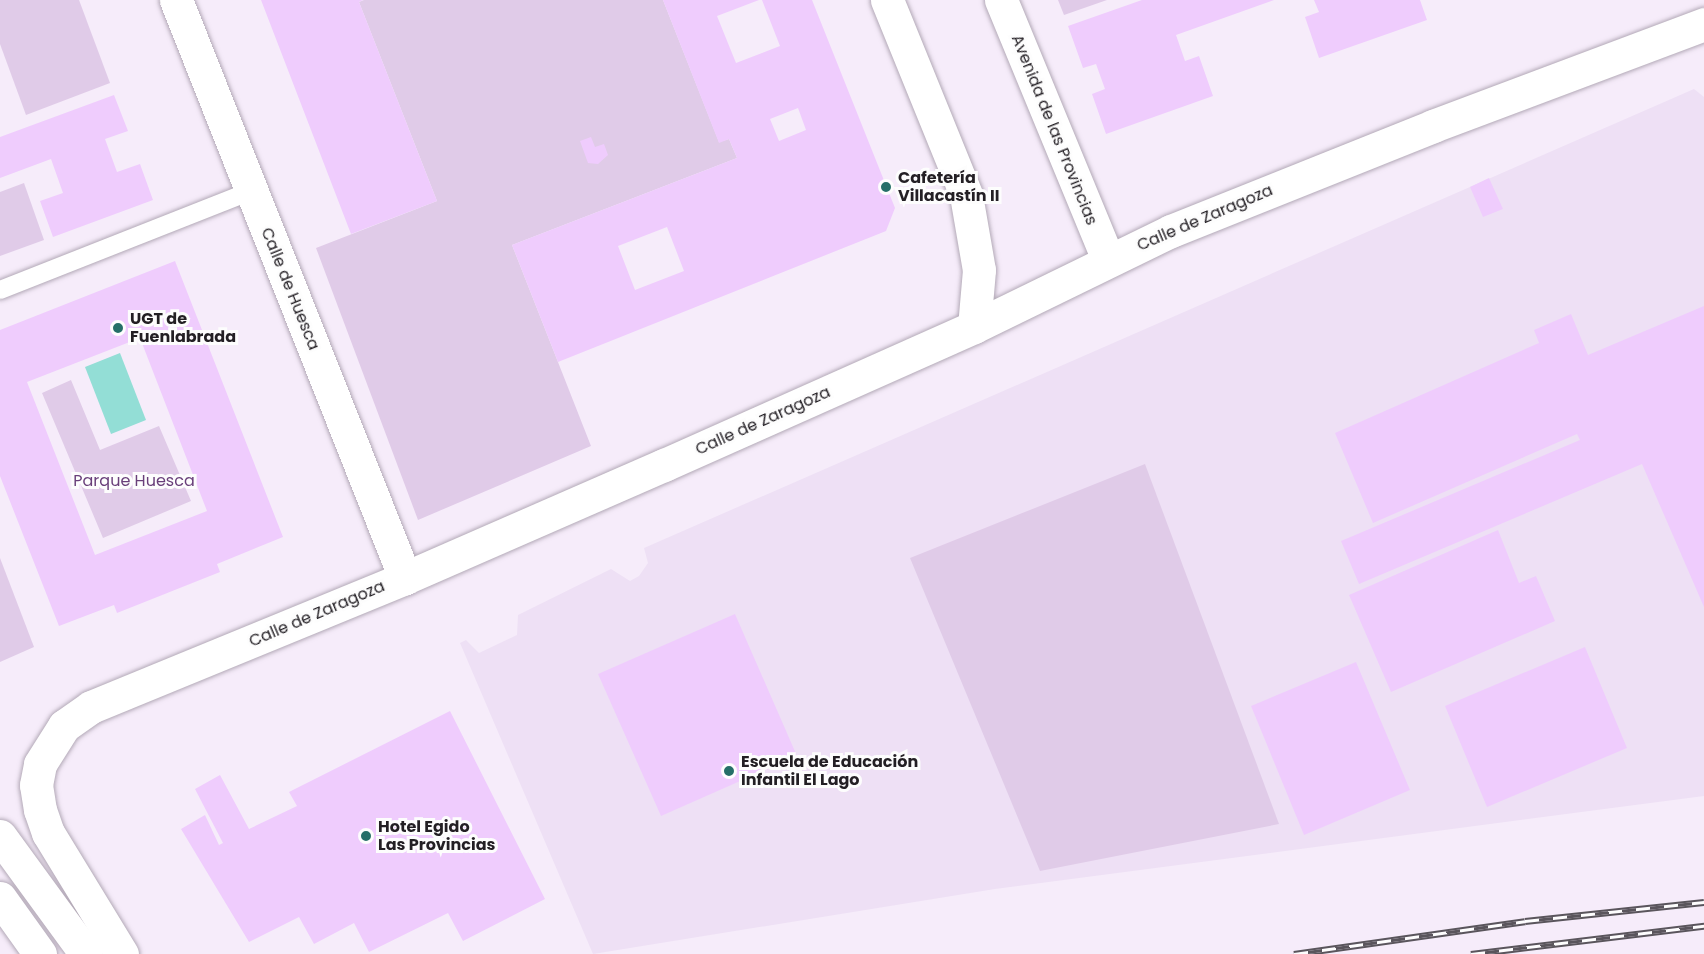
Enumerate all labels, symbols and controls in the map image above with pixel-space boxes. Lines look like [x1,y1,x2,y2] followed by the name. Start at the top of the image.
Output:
[1007,32,1101,228] street label: Avenida de las Provincias
[898,168,999,206] place label: Cafetería Villacastín II
[879,180,893,194] marker: Cafetería Villacastín II
[1134,181,1276,255] street label: Calle de Zaragoza
[257,225,323,353] street label: Calle de Huesca
[130,309,236,347] place label: UGT de Fuenlabrada
[111,321,125,335] marker: UGT de Fuenlabrada
[693,383,833,459] street label: Calle de Zaragoza
[73,471,195,491] park label: Parque Huesca
[246,577,388,651] street label: Calle de Zaragoza
[741,752,918,790] place label: Escuela de Educación Infantil El Lago
[722,764,736,778] marker: Escuela de Educación Infantil El Lago
[378,817,496,855] place label: Hotel Egido Las Provincias
[359,829,373,843] marker: Hotel Egido Las Provincias

